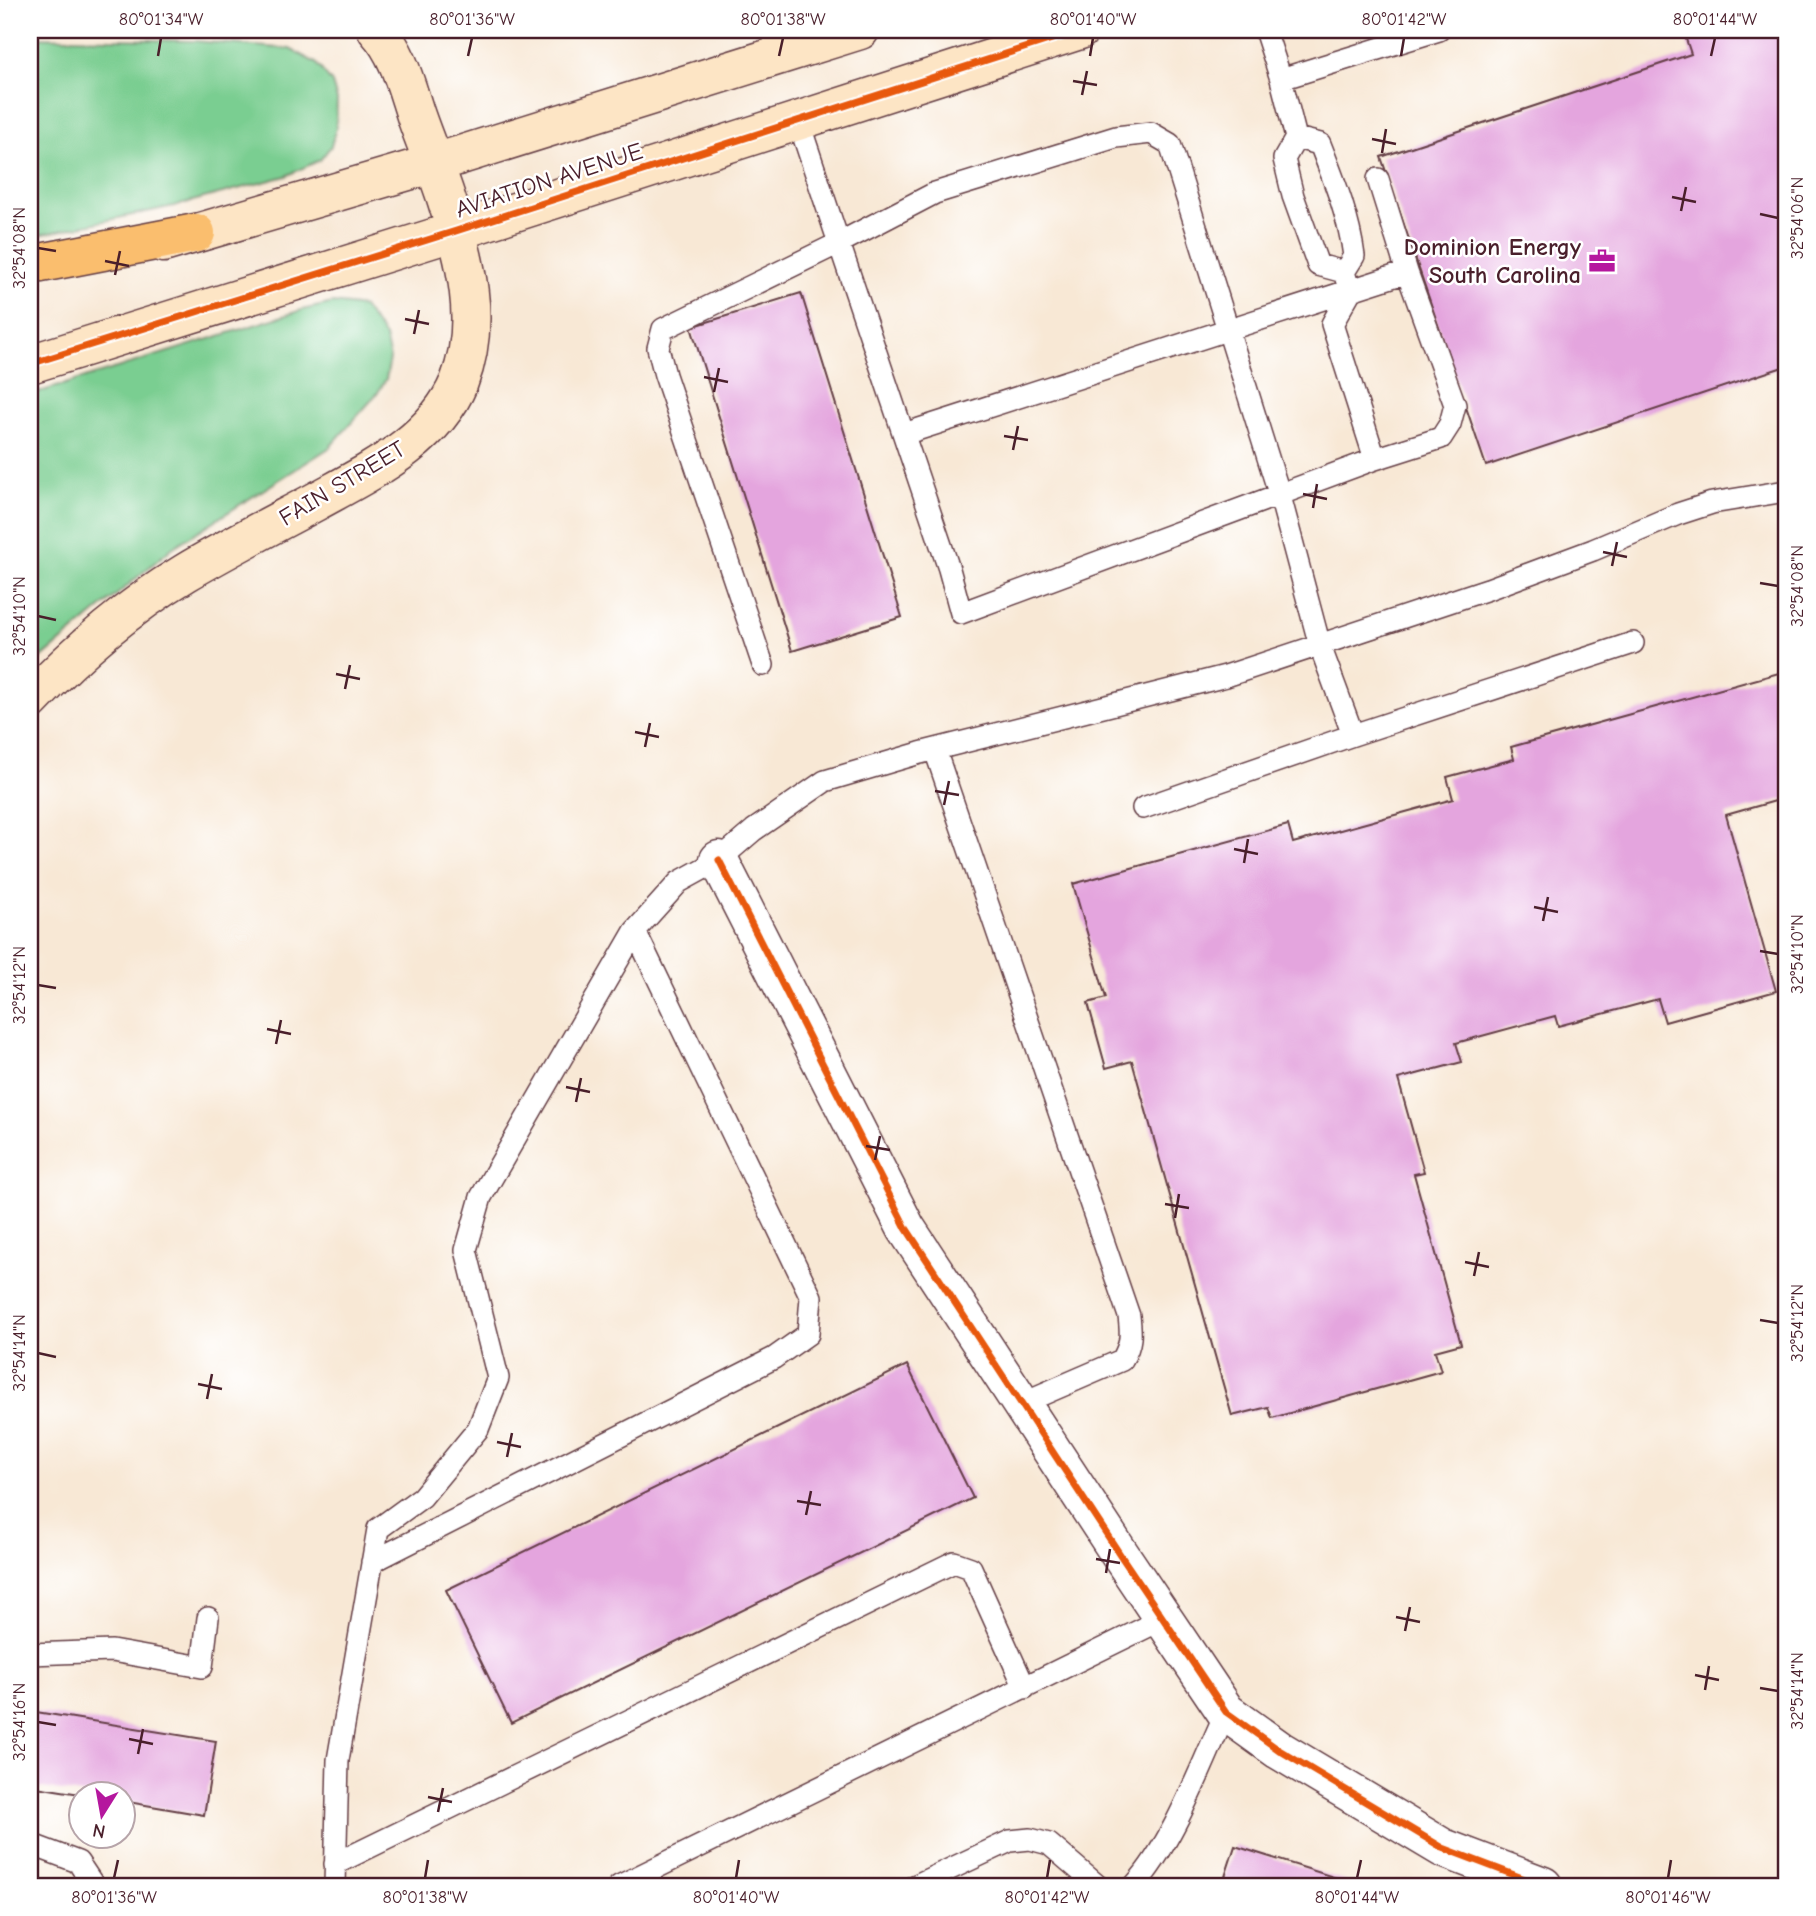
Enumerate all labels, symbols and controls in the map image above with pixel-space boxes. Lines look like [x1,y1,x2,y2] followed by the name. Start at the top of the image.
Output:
[119,9,204,30] text: 80°01'34"W
[429,9,515,30] text: 80°01'36"W
[740,9,826,30] text: 80°01'38"W
[1050,9,1137,30] text: 80°01'40"W
[1362,9,1447,30] text: 80°01'42"W
[1673,9,1758,30] text: 80°01'44"W
[452,137,646,223] street label: AVIATION AVENUE
[1787,177,1808,259] text: 32°54'06"N
[9,207,30,289] text: 32°54'08"N
[1404,233,1581,289] place label: Dominion Energy South Carolina
[1587,246,1617,276] office icon: Dominion Energy South Carolina
[274,434,411,532] street label: FAIN STREET
[1787,545,1808,627] text: 32°54'08"N
[9,576,30,656] text: 32°54'10"N
[1787,914,1808,994] text: 32°54'10"N
[9,946,30,1024] text: 32°54'12"N
[1787,1284,1808,1362] text: 32°54'12"N
[9,1314,30,1392] text: 32°54'14"N
[1787,1652,1808,1730] text: 32°54'14"N
[9,1683,30,1761] text: 32°54'16"N
[66,1780,136,1850] north arrow
[91,1819,107,1843] text: N
[71,1887,157,1908] text: 80°01'36"W
[382,1887,468,1908] text: 80°01'38"W
[693,1887,780,1908] text: 80°01'40"W
[1005,1887,1090,1908] text: 80°01'42"W
[1315,1887,1400,1908] text: 80°01'44"W
[1625,1887,1711,1908] text: 80°01'46"W

